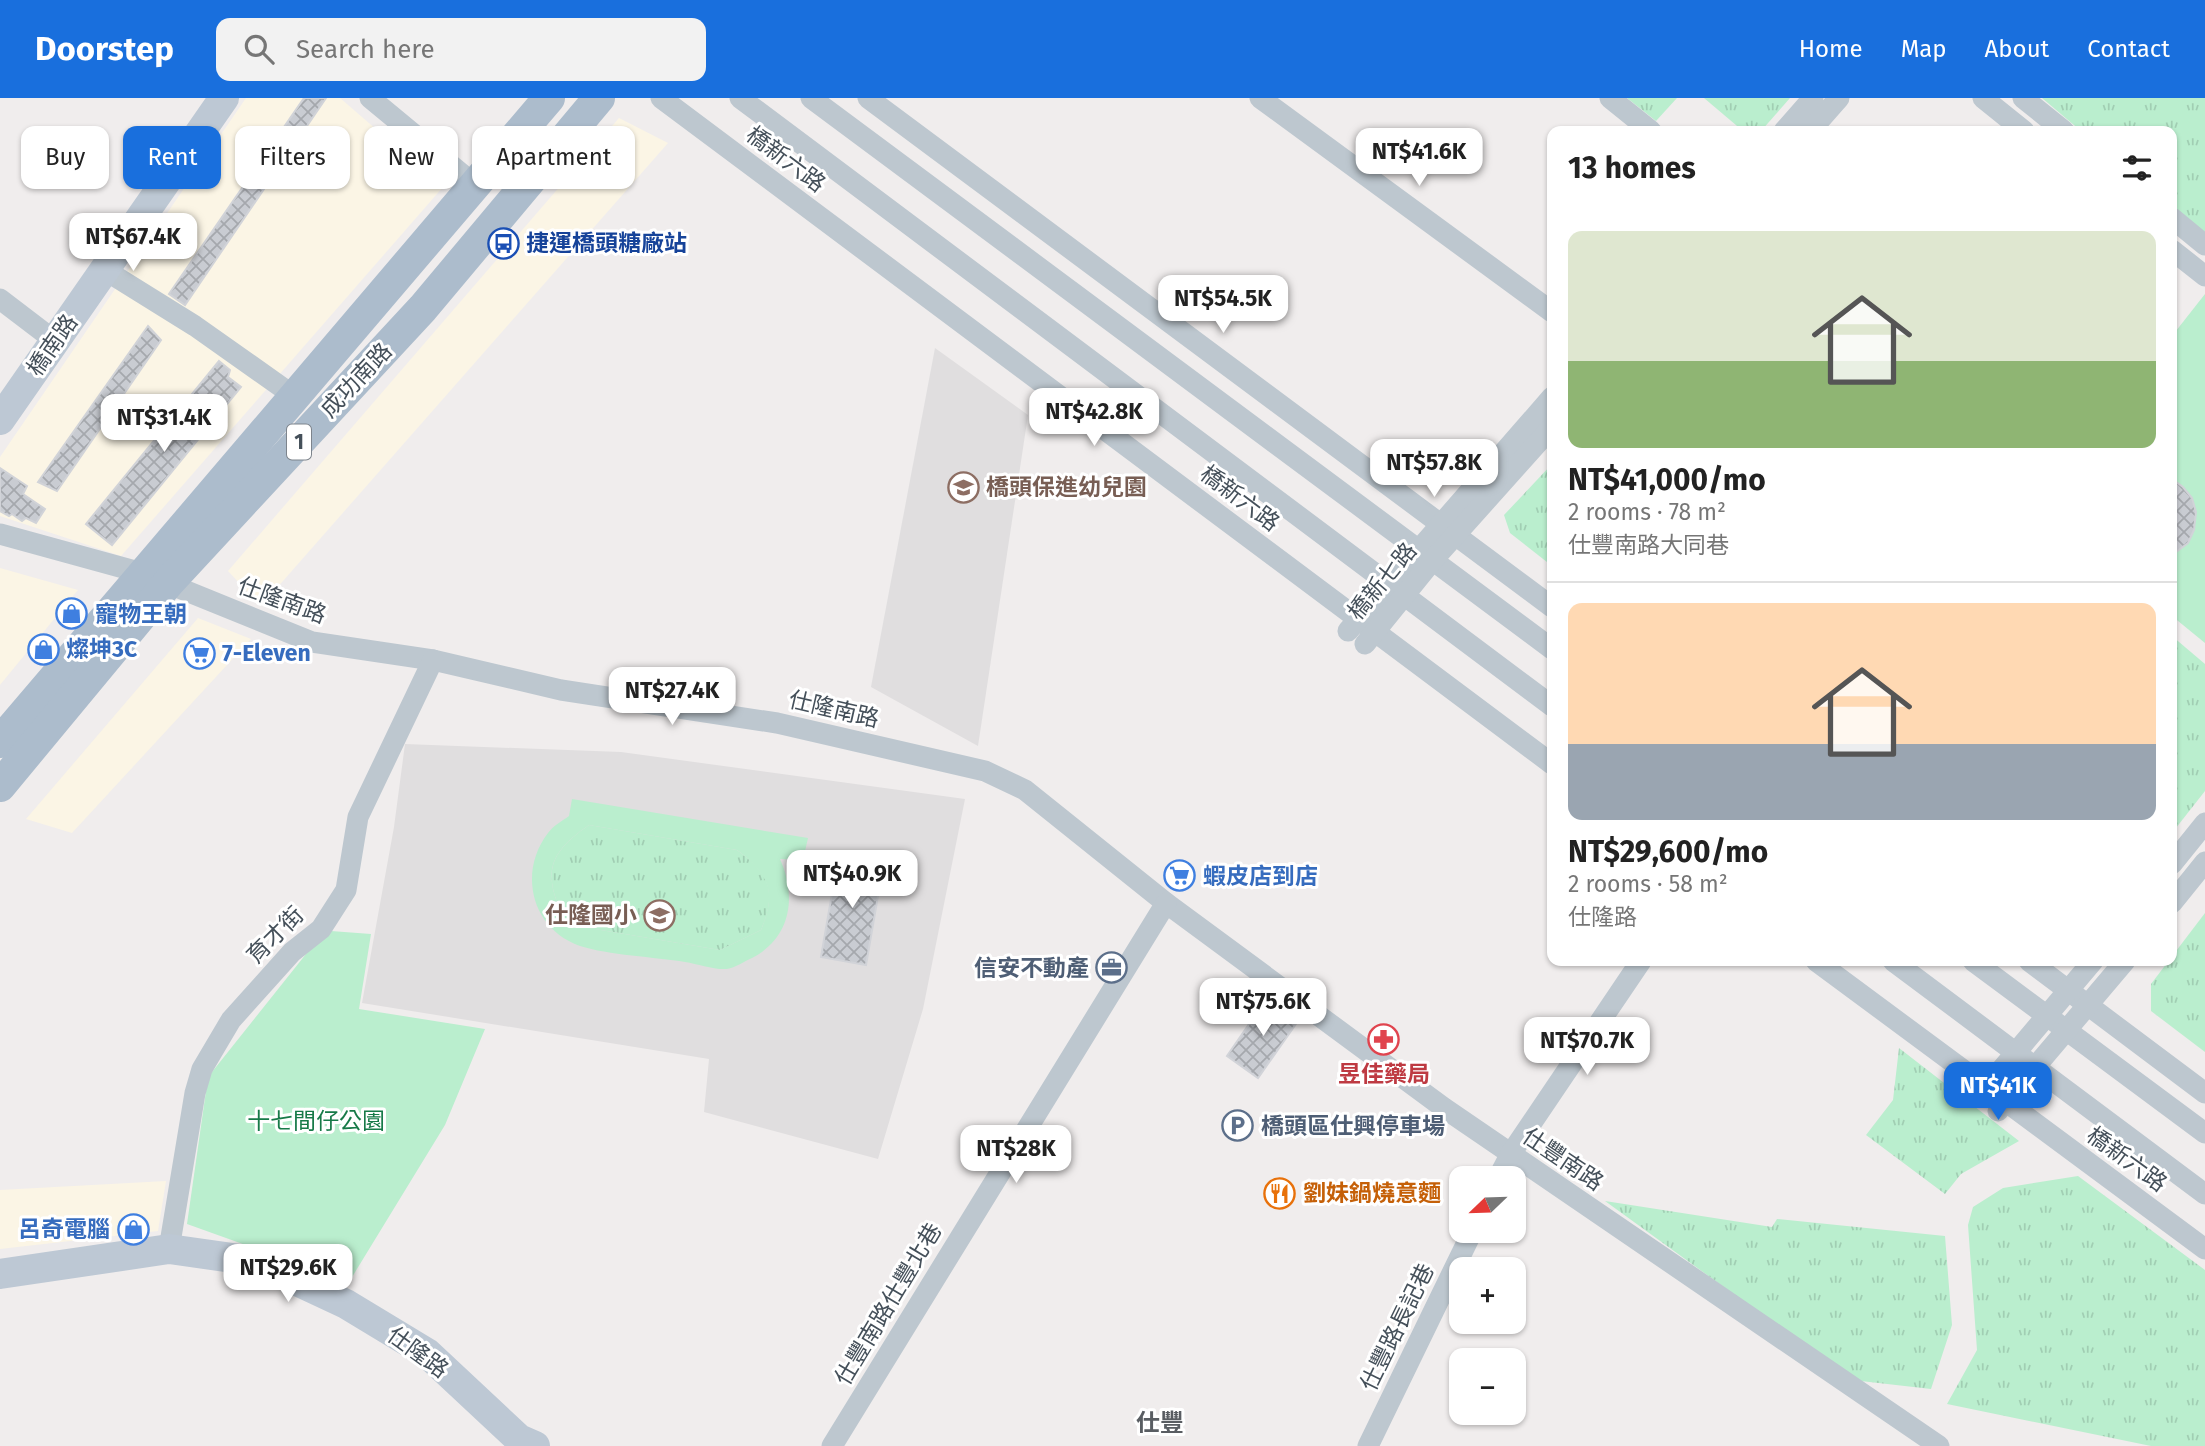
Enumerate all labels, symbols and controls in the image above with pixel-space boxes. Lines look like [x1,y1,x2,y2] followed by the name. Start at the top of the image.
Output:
[216,18,706,81] search box
[35,29,174,69] text: Doorstep
[240,30,278,68] icon: search
[296,34,435,65] text: Search here
[1799,35,1863,63] text: Home
[1901,35,1947,63] text: Map
[1985,35,2049,63] text: About
[2087,35,2170,63] text: Contact
[741,120,831,198] street label: 橋新六路
[21,126,109,189] chip: Buy
[123,126,221,189] chip: Rent
[235,126,350,189] chip: Filters
[364,126,458,189] chip: New
[472,126,635,189] chip: Apartment
[1347,129,1491,188] pin: NT$41.6K
[1372,137,1466,165] text: NT$41.6K
[2118,149,2156,187] icon: filters
[1568,150,1696,186] text: 13 homes
[61,214,205,273] pin: NT$67.4K
[85,222,181,250] text: NT$67.4K
[486,226,520,260] bus stop icon: 捷運橋頭糖廠站
[526,229,687,257] place label: 捷運橋頭糖廠站
[1151,275,1295,335] pin: NT$54.5K
[1799,277,1925,403] icon: home
[1174,284,1272,312] text: NT$54.5K
[21,309,83,381] street label: 橋南路
[314,337,398,423] street label: 成功南路
[1022,388,1166,448] pin: NT$42.8K
[92,394,236,454] pin: NT$31.4K
[1045,397,1143,425] text: NT$42.8K
[117,403,211,431] text: NT$31.4K
[287,424,311,460] road number: 1
[1362,440,1506,499] pin: NT$57.8K
[1386,448,1482,476] text: NT$57.8K
[1195,459,1285,537] street label: 橋新六路
[1568,462,1766,498] text: NT$41,000/mo
[946,470,980,504] school or university icon: 橋頭保進幼兒園
[986,473,1147,501] place label: 橋頭保進幼兒園
[1568,498,1726,526] text: 2 rooms · 78 m²
[1568,531,1729,559] text: 仕豐南路大同巷
[1342,537,1422,625] street label: 橋新七路
[234,571,330,629] street label: 仕隆南路
[55,597,89,631] shop icon: 寵物王朝
[95,600,187,628] place label: 寵物王朝
[26,632,60,666] shop icon: 燦坤3C
[66,635,138,663] place label: 燦坤3C
[182,636,216,670] supermarket icon: 7-Eleven
[222,639,311,667] place label: 7-Eleven
[1799,649,1925,775] icon: home
[600,668,744,727] pin: NT$27.4K
[625,676,719,704] text: NT$27.4K
[786,685,882,733] street label: 仕隆南路
[1568,834,1768,870] text: NT$29,600/mo
[780,850,924,910] pin: NT$40.9K
[803,859,901,887] text: NT$40.9K
[1163,859,1197,893] supermarket icon: 蝦皮店到店
[1203,862,1318,890] place label: 蝦皮店到店
[1568,870,1728,898] text: 2 rooms · 58 m²
[643,898,677,932] school or university icon: 仕隆國小
[241,901,309,969] street label: 育才街
[545,901,637,929] place label: 仕隆國小
[1568,903,1637,931] text: 仕隆路
[1095,951,1129,985] office icon: 信安不動產
[974,954,1089,982] place label: 信安不動產
[1191,978,1335,1038] pin: NT$75.6K
[1215,987,1311,1015] text: NT$75.6K
[1515,1018,1659,1077] pin: NT$70.7K
[1367,1023,1401,1057] pharmacy icon: 昱佳藥局
[1540,1026,1634,1054] text: NT$70.7K
[1338,1060,1430,1088] place label: 昱佳藥局
[1941,1062,2055,1122] pin: NT$41K
[1960,1071,2036,1099] text: NT$41K
[247,1107,385,1135] park label: 十七間仔公園
[1221,1109,1255,1143] parking icon: 橋頭區仕興停車場
[1261,1112,1445,1140] place label: 橋頭區仕興停車場
[2082,1121,2172,1197] street label: 橋新六路
[1517,1122,1609,1196] street label: 仕豐南路
[959,1126,1073,1185] pin: NT$28K
[976,1134,1056,1162] text: NT$28K
[1449,1166,1526,1242] north arrow
[1449,1166,1526,1425] map controls
[1263,1176,1297,1210] restaurant icon: 劉妹鍋燒意麵
[1303,1179,1441,1207] place label: 劉妹鍋燒意麵
[116,1212,150,1246] shop icon: 呂奇電腦
[18,1215,110,1243] place label: 呂奇電腦
[829,1218,947,1390] street label: 仕豐南路仕豐北巷
[216,1244,360,1304] pin: NT$29.6K
[240,1253,336,1281] text: NT$29.6K
[1449,1257,1526,1334] button: +
[1354,1259,1440,1395] street label: 仕豐路長記巷
[382,1320,454,1384] street label: 仕隆路
[1449,1348,1526,1425] button: −
[1136,1409,1184,1437] district label: 仕豐

